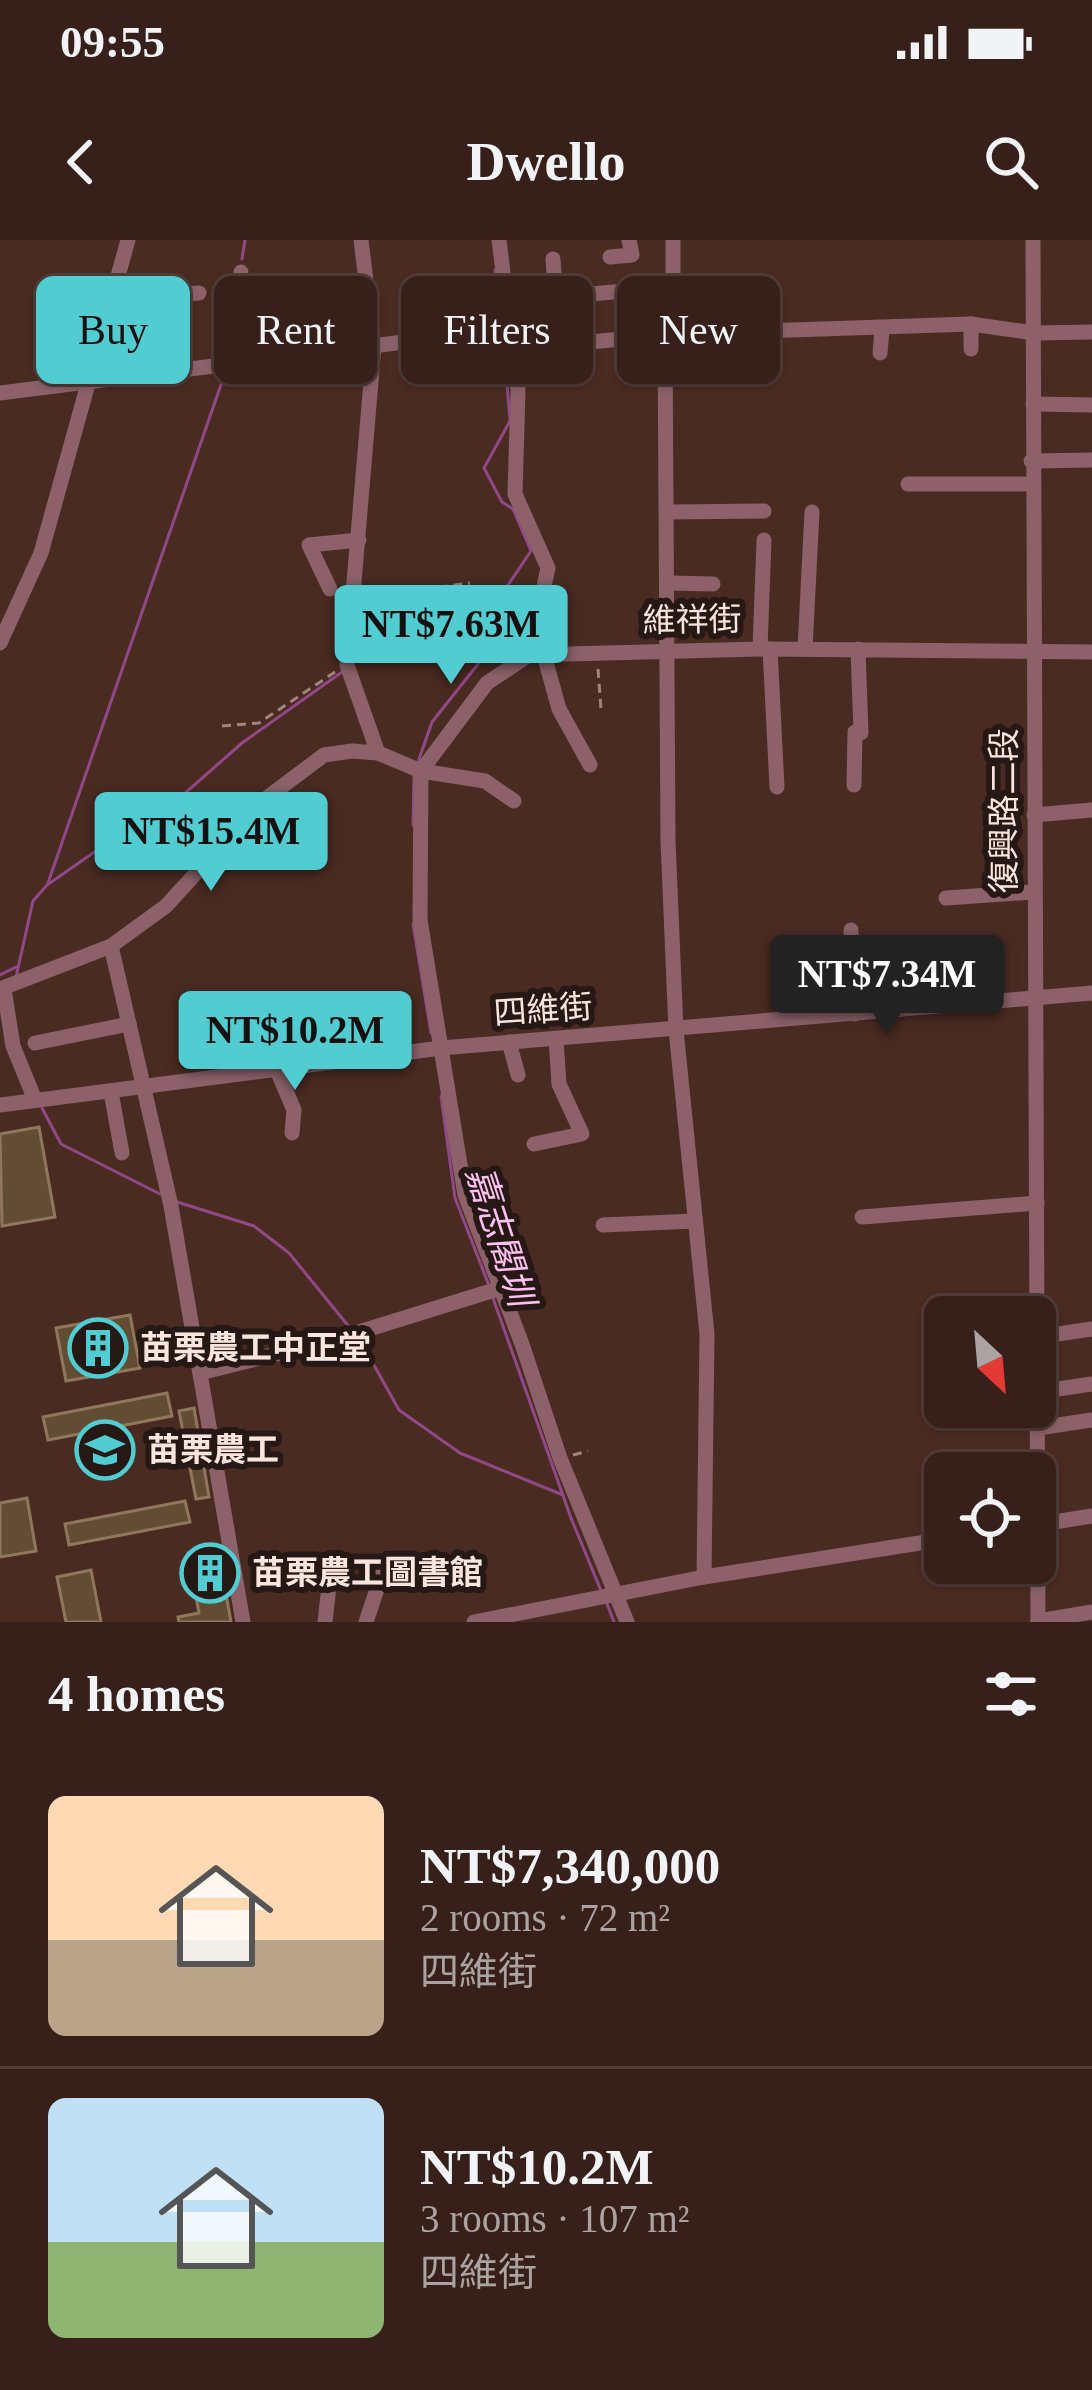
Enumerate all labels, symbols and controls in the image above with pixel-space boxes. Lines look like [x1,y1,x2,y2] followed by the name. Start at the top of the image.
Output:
[60,17,165,67] text: 09:55
[48,129,114,195] icon: back
[978,129,1044,195] icon: search
[467,132,625,192] text: Dwello
[36,276,190,384] chip: Buy
[214,276,377,384] chip: Rent
[401,276,593,384] chip: Filters
[617,276,780,384] chip: New
[327,585,575,687] pin: NT$7.63M
[642,601,742,639] street label: 維祥街
[362,602,540,645] text: NT$7.63M
[986,729,1022,894] street label: 復興路二段
[87,792,335,894] pin: NT$15.4M
[122,809,300,852] text: NT$15.4M
[763,935,1011,1037] pin: NT$7.34M
[798,952,976,995] text: NT$7.34M
[492,989,594,1031] street label: 四維街
[171,991,419,1093] pin: NT$10.2M
[206,1008,384,1051] text: NT$10.2M
[459,1161,543,1315] water label: 嘉志閣圳
[924,1296,1056,1428] north arrow
[924,1296,1056,1584] map controls
[67,1317,129,1379] building icon: 苗栗農工中正堂
[140,1330,371,1366] place label: 苗栗農工中正堂
[74,1419,136,1481] school or university icon: 苗栗農工
[147,1432,279,1468] place label: 苗栗農工
[924,1452,1056,1584] button: locate
[179,1542,241,1604] building icon: 苗栗農工圖書館
[252,1555,483,1591] place label: 苗栗農工圖書館
[978,1661,1044,1727] icon: filters
[48,1666,225,1722] text: 4 homes
[420,1838,720,1894] text: NT$7,340,000
[144,1844,288,1988] icon: home
[420,1896,670,1939] text: 2 rooms · 72 m²
[420,1950,537,1993] text: 四維街
[420,2139,654,2195] text: NT$10.2M
[144,2146,288,2290] icon: home
[420,2197,690,2240] text: 3 rooms · 107 m²
[420,2251,537,2294] text: 四維街

